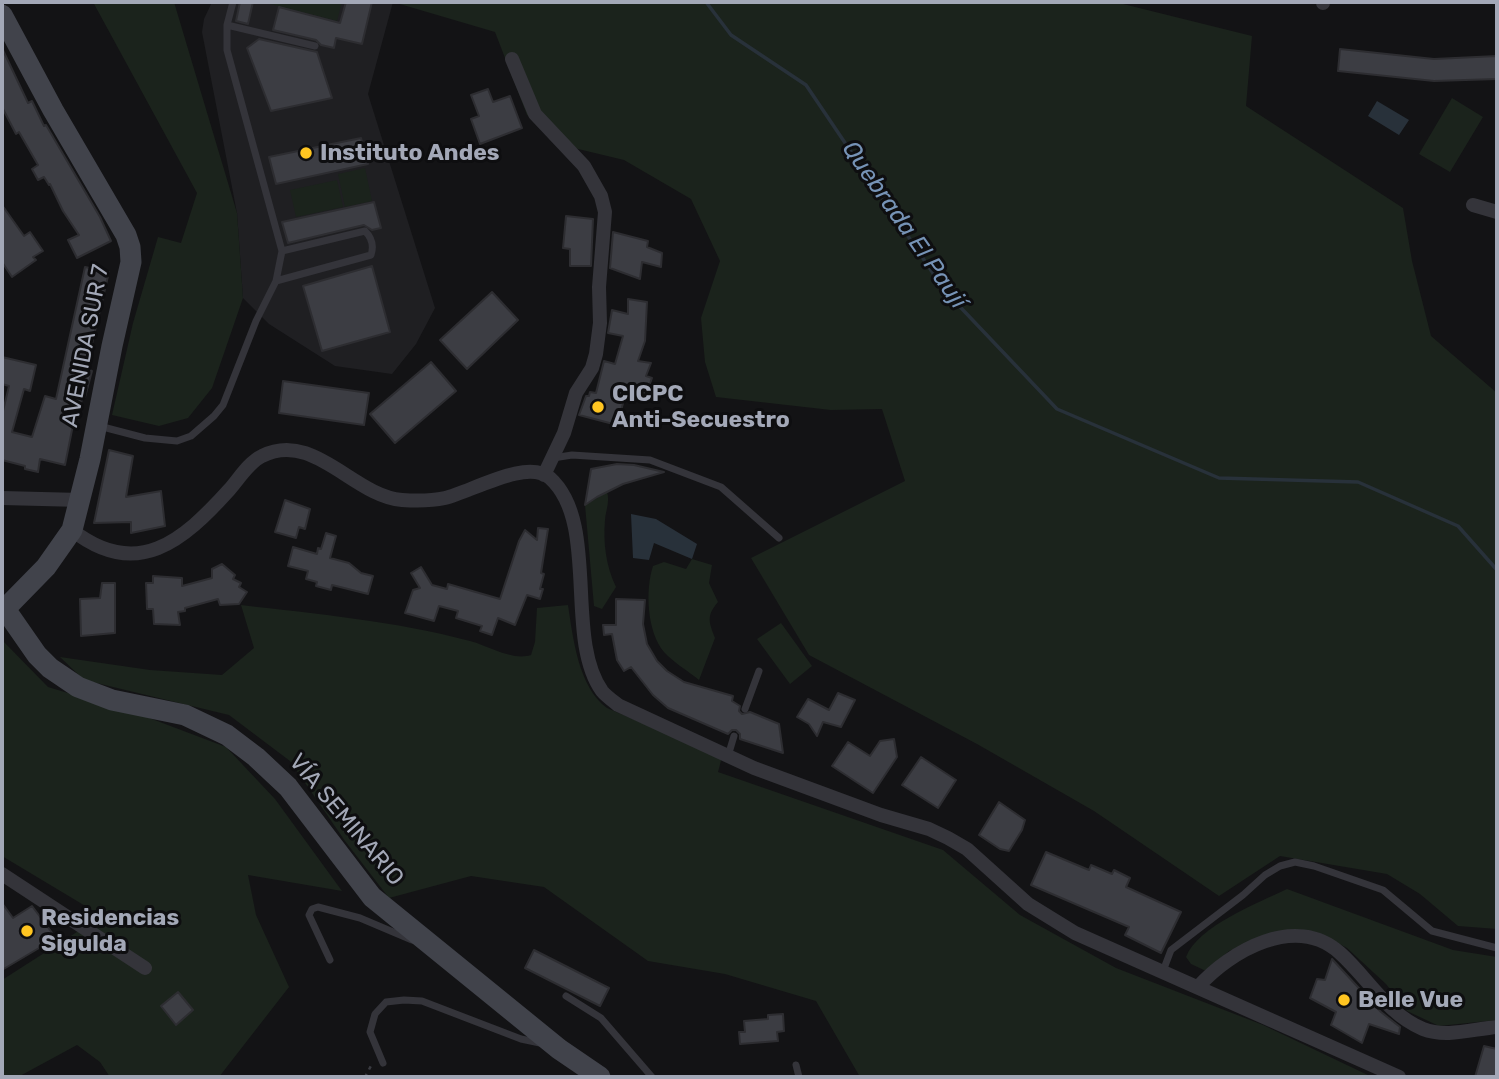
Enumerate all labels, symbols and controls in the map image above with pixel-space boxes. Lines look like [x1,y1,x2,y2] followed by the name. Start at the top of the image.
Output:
[835,136,973,314] water label: Quebrada El Paují
[320,139,500,167] place label: Instituto Andes
[298,145,314,161] marker: Instituto Andes
[57,262,115,430] street label: AVENIDA SUR 7
[612,380,790,434] place label: CICPC Anti-Secuestro
[590,399,606,415] marker: CICPC Anti-Secuestro
[283,749,409,891] street label: VÍA SEMINARIO
[41,904,179,958] place label: Residencias Sigulda
[19,923,35,939] marker: Residencias Sigulda
[1358,986,1463,1014] place label: Belle Vue
[1336,992,1352,1008] marker: Belle Vue

